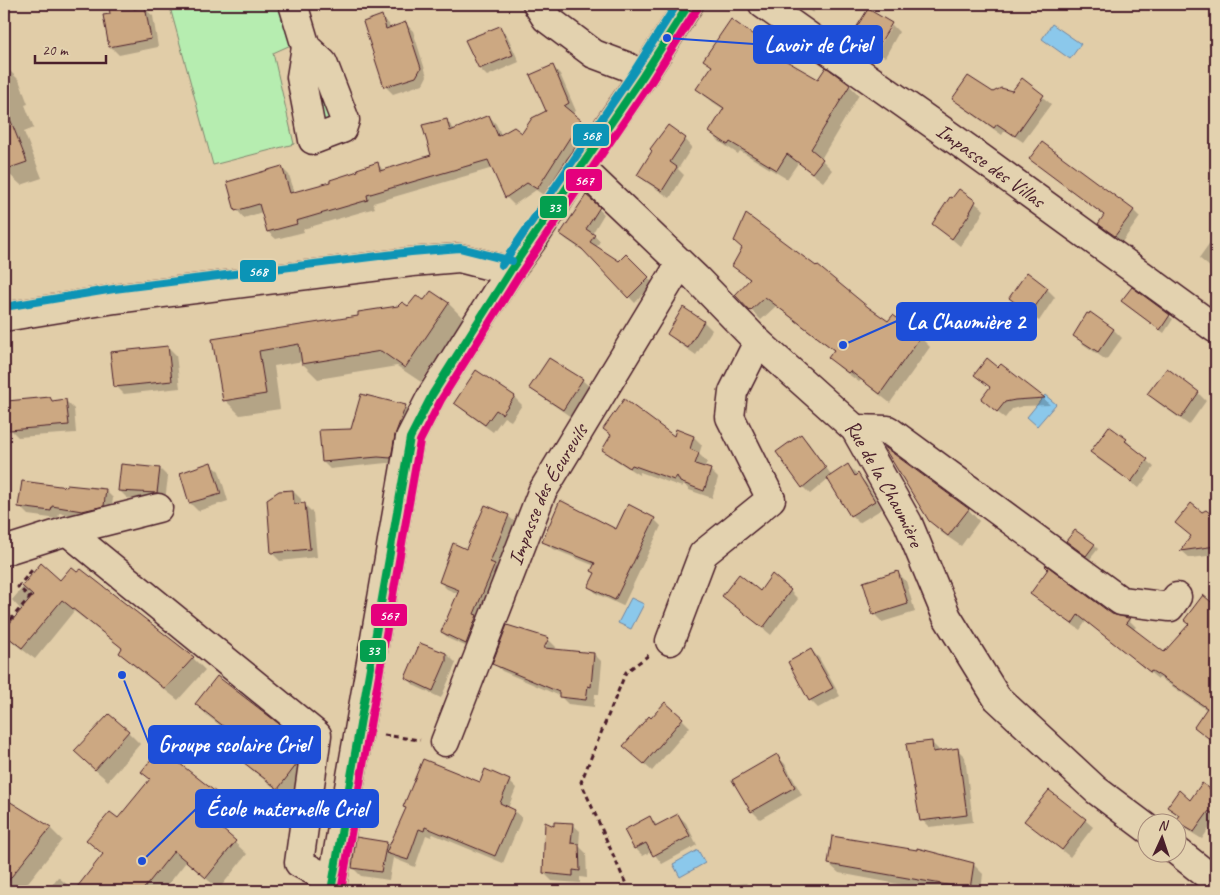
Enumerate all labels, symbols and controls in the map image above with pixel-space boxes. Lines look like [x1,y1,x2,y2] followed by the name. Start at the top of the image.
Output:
[754,26,882,63] callout: Lavoir de Criel
[764,31,876,59] text: Lavoir de Criel
[35,32,106,64] scale bar
[42,41,69,60] text: 20 m
[931,117,1052,214] street label: Impasse des Villas
[572,123,610,147] line badge: 568
[582,127,602,144] text: 568
[565,168,603,192] line badge: 567
[575,172,595,189] text: 567
[539,195,568,219] line badge: 33
[548,199,562,216] text: 33
[239,259,277,283] line badge: 568
[249,263,269,280] text: 568
[897,303,1036,340] callout: La Chaumière 2
[907,308,1027,336] text: La Chaumière 2
[840,414,930,553] street label: Rue de la Chaumière
[502,418,594,569] street label: Impasse des Écureuils
[370,603,408,627] line badge: 567
[380,607,400,624] text: 567
[359,639,387,663] line badge: 33
[367,642,381,659] text: 33
[149,726,320,763] callout: Groupe scolaire Criel
[158,731,314,759] text: Groupe scolaire Criel
[196,790,378,827] callout: École maternelle Criel
[207,794,372,823] text: École maternelle Criel
[1138,812,1188,862] north arrow
[1158,817,1170,834] text: N

